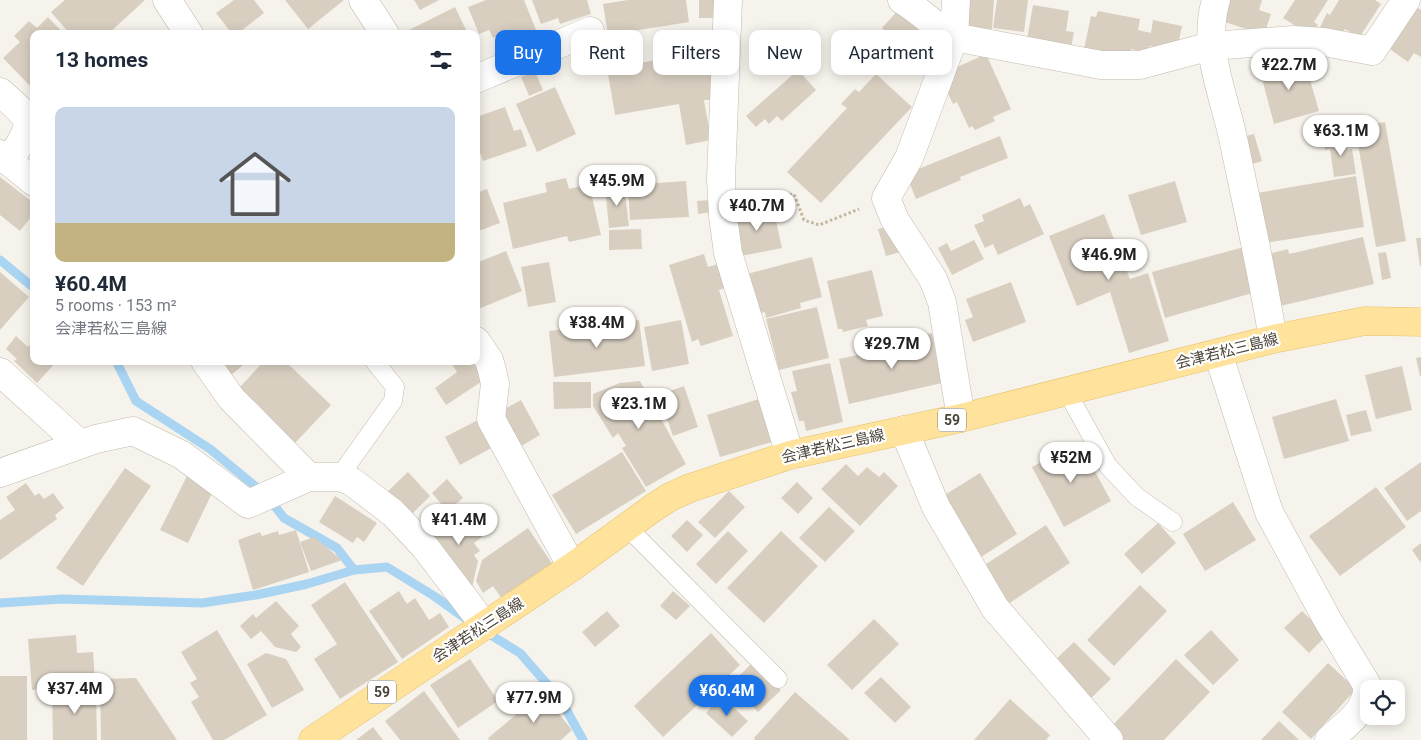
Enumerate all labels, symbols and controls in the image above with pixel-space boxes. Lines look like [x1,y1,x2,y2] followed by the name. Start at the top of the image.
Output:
[495,30,561,75] chip: Buy
[571,30,643,75] chip: Rent
[653,30,739,75] chip: Filters
[749,30,821,75] chip: New
[831,30,952,75] chip: Apartment
[427,46,455,74] icon: filters
[55,48,148,72] text: 13 homes
[1248,48,1330,91] pin: ¥22.7M
[1262,55,1316,74] text: ¥22.7M
[1300,114,1382,157] pin: ¥63.1M
[1314,121,1368,140] text: ¥63.1M
[210,139,300,229] icon: home
[576,164,658,207] pin: ¥45.9M
[590,171,644,190] text: ¥45.9M
[716,190,798,232] pin: ¥40.7M
[730,196,784,215] text: ¥40.7M
[1068,238,1150,281] pin: ¥46.9M
[1082,245,1136,264] text: ¥46.9M
[55,272,127,296] text: ¥60.4M
[55,296,177,315] text: 5 rooms · 153 m²
[556,306,638,349] pin: ¥38.4M
[570,313,624,332] text: ¥38.4M
[55,319,167,338] text: 会津若松三島線
[851,328,933,370] pin: ¥29.7M
[1174,330,1280,372] street label: 会津若松三島線
[865,334,919,353] text: ¥29.7M
[598,388,680,430] pin: ¥23.1M
[612,394,666,413] text: ¥23.1M
[938,408,966,432] road number: 59
[780,425,886,467] street label: 会津若松三島線
[1041,442,1101,484] pin: ¥52M
[1051,448,1091,467] text: ¥52M
[418,504,500,546] pin: ¥41.4M
[432,510,486,529] text: ¥41.4M
[429,594,527,666] street label: 会津若松三島線
[34,672,116,715] pin: ¥37.4M
[686,674,768,717] pin: ¥60.4M
[48,679,102,698] text: ¥37.4M
[368,680,396,704] road number: 59
[1360,680,1405,725] map controls
[1360,680,1405,725] button: locate
[700,681,754,700] text: ¥60.4M
[493,682,575,724] pin: ¥77.9M
[507,688,561,707] text: ¥77.9M

